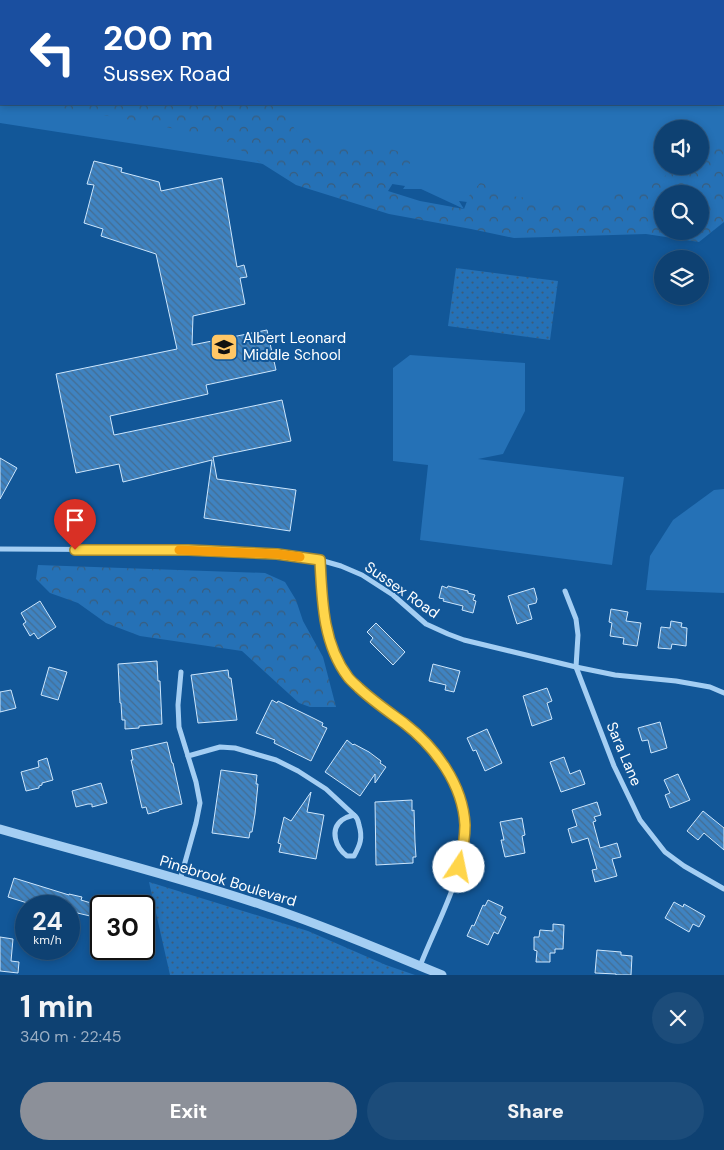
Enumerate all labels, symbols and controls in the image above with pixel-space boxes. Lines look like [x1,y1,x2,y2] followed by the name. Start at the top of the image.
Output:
[103,15,214,61] text: 200 m
[20,20,85,85] icon: left
[103,59,230,88] text: Sussex Road
[654,120,709,305] map controls
[654,120,709,175] button: sound
[654,185,709,240] button: search
[654,250,709,305] button: layers
[243,328,346,365] place label: Albert Leonard Middle School
[209,332,239,362] school or university icon: Albert Leonard Middle School
[54,499,96,550] pin
[61,506,89,534] icon: arrive
[361,557,443,623] street label: Sussex Road
[602,719,646,789] street label: Sara Lane
[432,840,484,892] position arrow
[157,851,299,911] street label: Pinebrook Boulevard
[90,895,155,960] speed limit sign: 30
[32,905,63,938] text: 24
[33,932,62,948] text: km/h
[20,987,93,1026] text: 1 min
[652,992,704,1044] button: close
[20,1026,121,1047] text: 340 m · 22:45
[20,1082,357,1140] button: Exit
[367,1082,704,1140] button: Share

